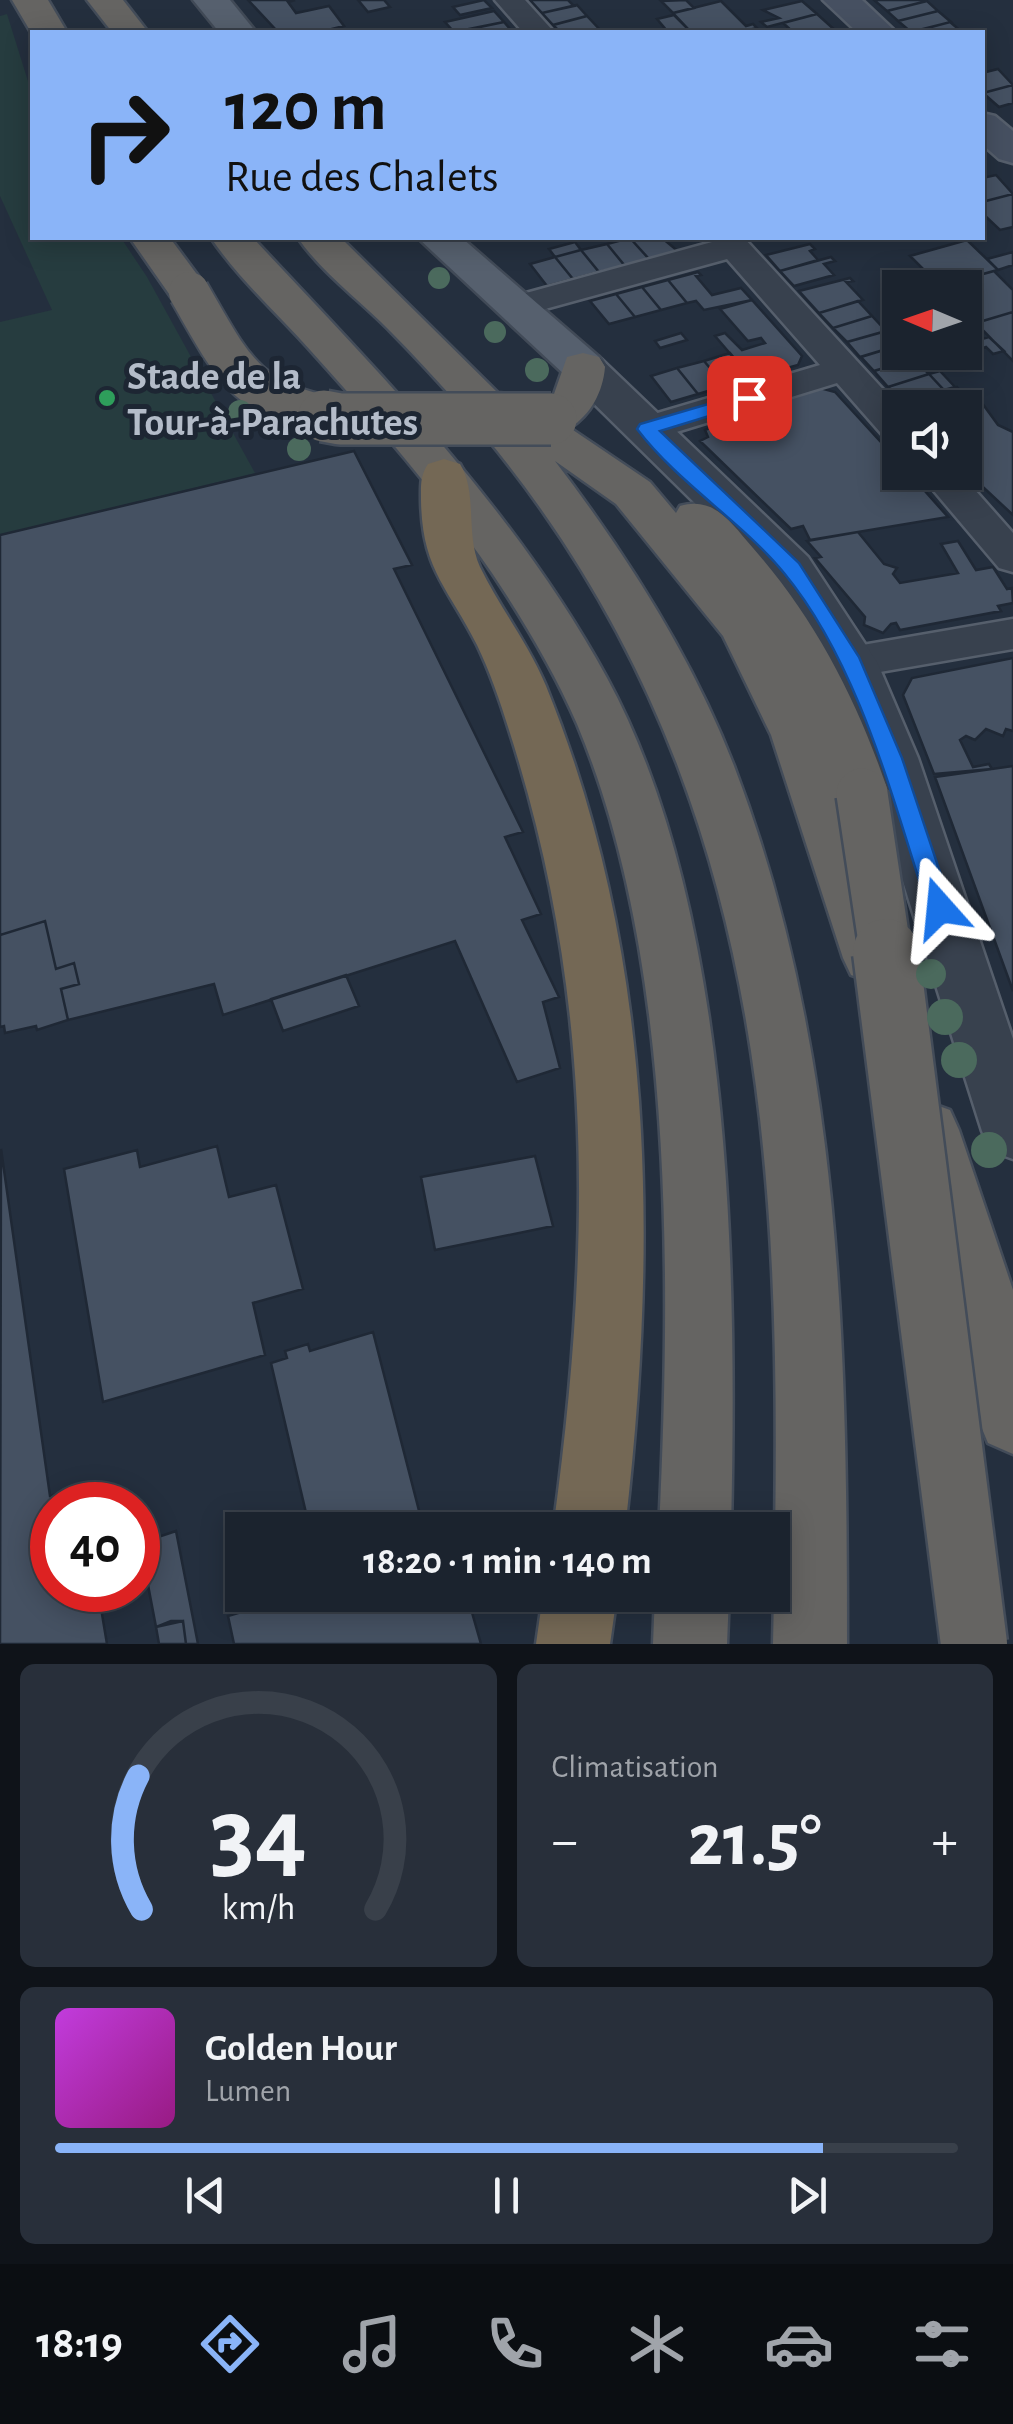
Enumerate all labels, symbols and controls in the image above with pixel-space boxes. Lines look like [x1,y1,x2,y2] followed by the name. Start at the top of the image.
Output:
[60,70,190,200] icon: right
[225,73,387,143] text: 120 m
[225,155,499,200] text: Rue des Chalets
[882,270,982,370] north arrow
[882,270,982,490] map controls
[707,356,792,441] pin
[127,357,418,443] place label: Stade de la Tour-à-Parachutes
[722,371,777,426] icon: arrive
[96,387,118,409] marker: Stade de la Tour-à-Parachutes
[882,390,982,490] button: sound
[888,856,992,960] position arrow
[30,1482,160,1612] speed limit sign: 40
[363,1543,652,1581] text: 18:20 · 1 min · 140 m
[552,1751,719,1783] text: Climatisation
[210,1784,307,1888] text: 34
[688,1804,822,1879] text: 21.5°
[552,1814,578,1869] text: −
[932,1814,958,1869] text: +
[221,1890,295,1926] text: km/h
[205,2030,397,2068] text: Golden Hour
[205,2075,291,2107] text: Lumen
[178,2168,233,2223] icon: previous
[479,2168,534,2223] icon: pause
[780,2168,835,2223] icon: next
[195,2309,265,2379] icon: directions
[337,2309,407,2379] icon: music
[480,2309,550,2379] icon: phone
[622,2309,692,2379] icon: climate
[764,2309,834,2379] icon: car
[907,2309,977,2379] icon: filters
[36,2321,123,2366] text: 18:19

